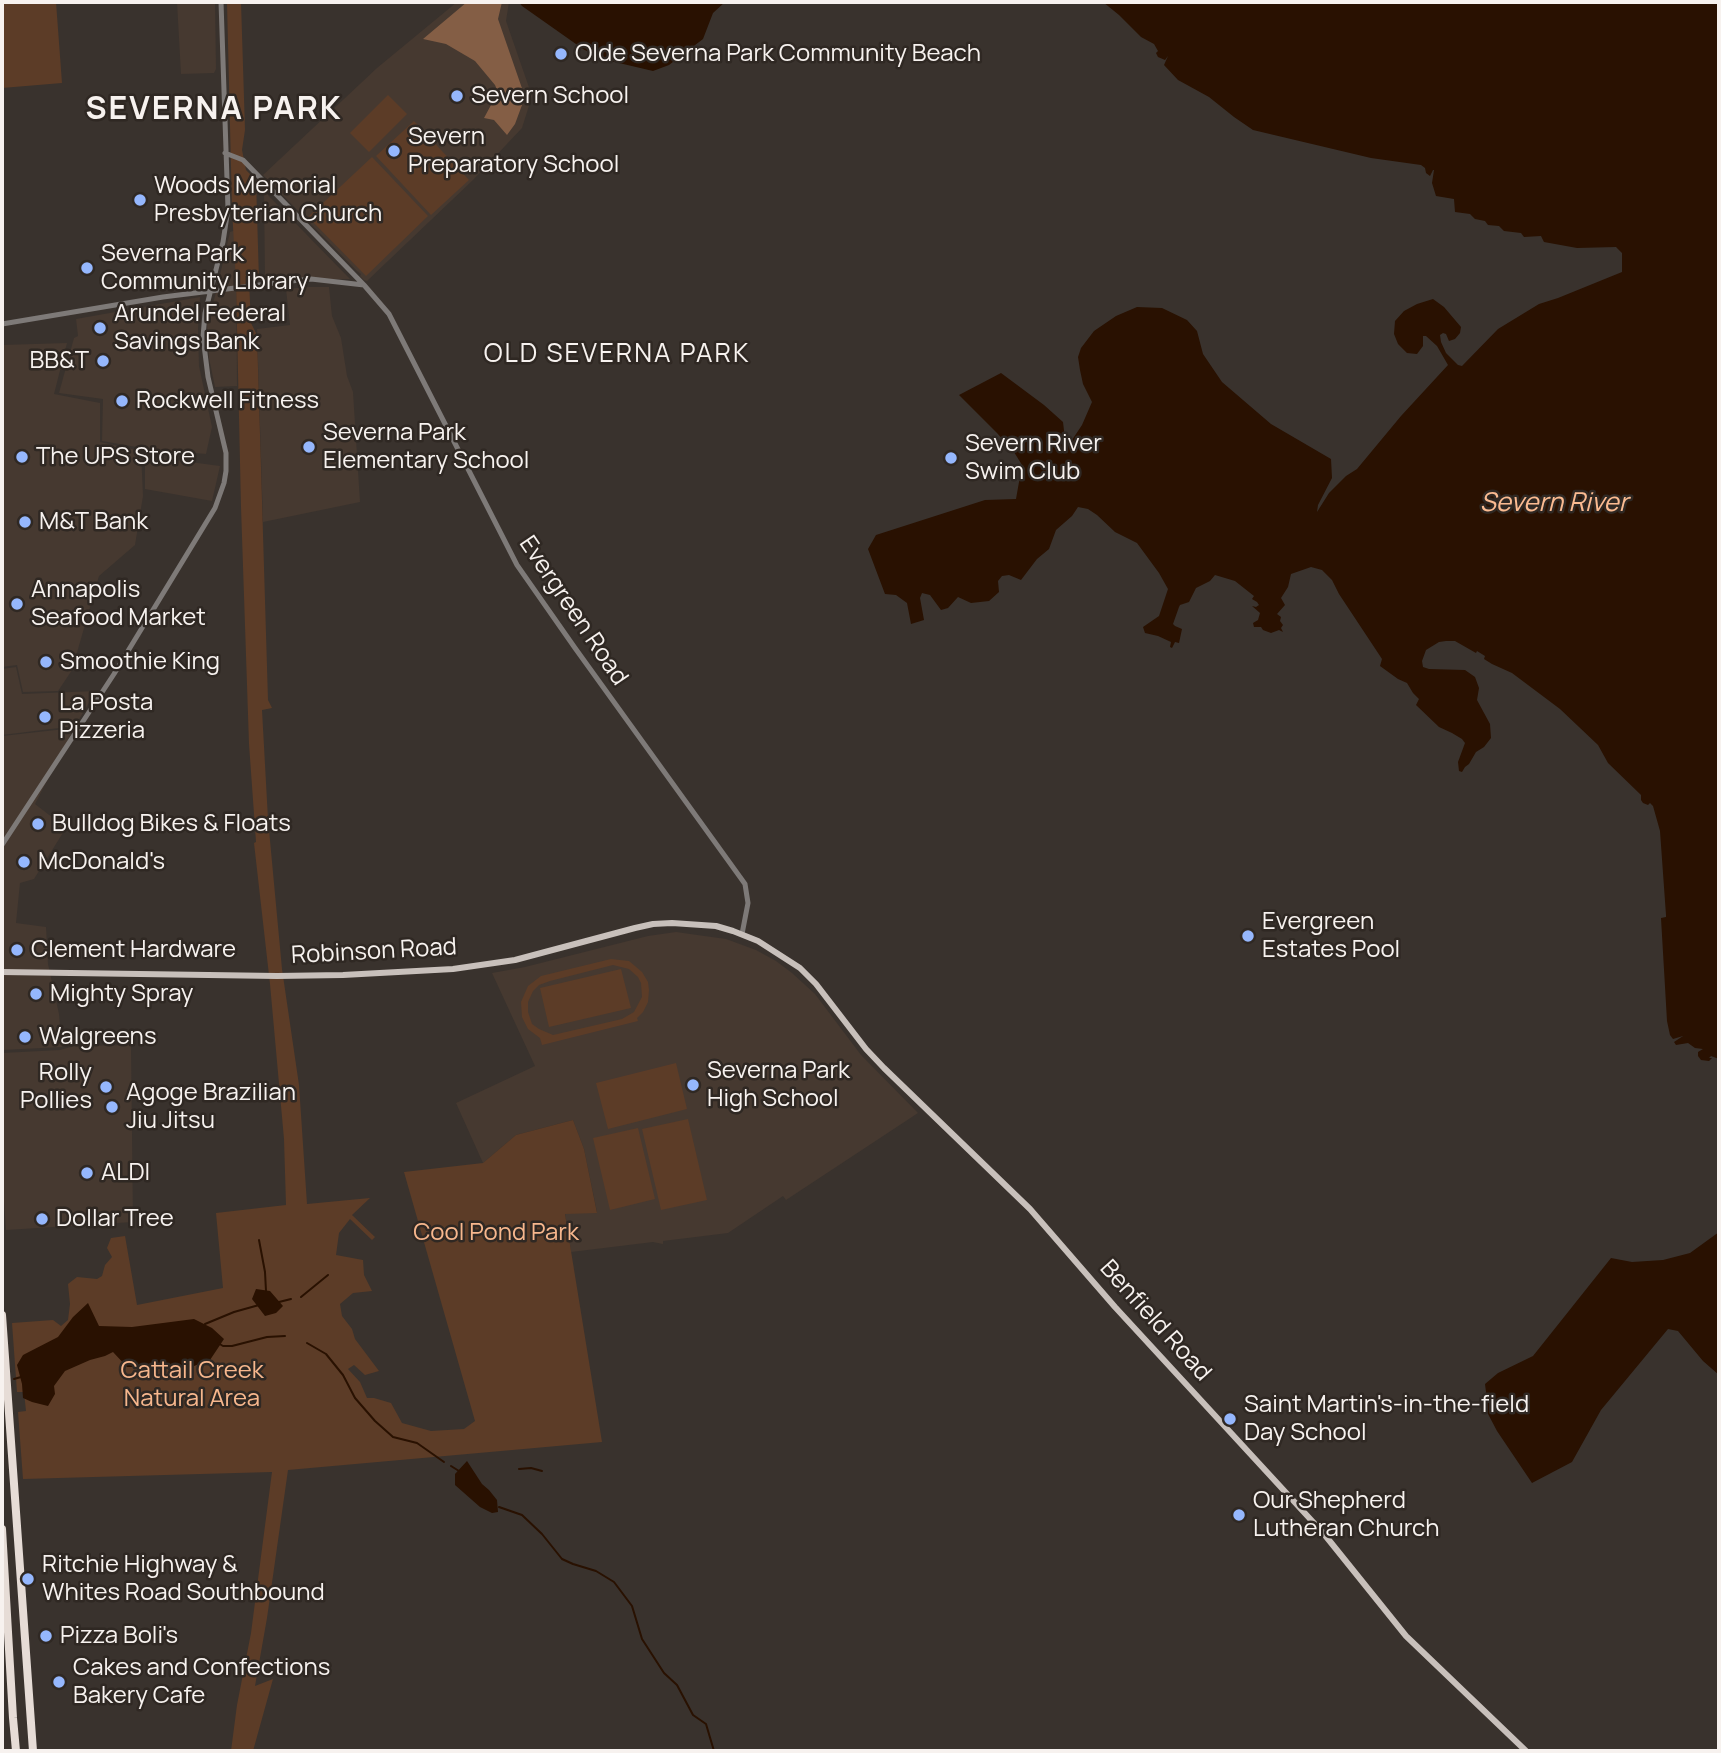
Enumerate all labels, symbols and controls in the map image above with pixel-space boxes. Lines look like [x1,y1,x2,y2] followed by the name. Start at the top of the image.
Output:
[575,40,981,68] place label: Olde Severna Park Community Beach
[553,46,569,62] marker: Olde Severna Park Community Beach
[471,82,629,110] place label: Severn School
[449,88,465,104] marker: Severn School
[87,91,341,129] district label: SEVERNA PARK
[408,123,619,179] place label: Severn Preparatory School
[386,143,402,159] marker: Severn Preparatory School
[154,172,382,228] place label: Woods Memorial Presbyterian Church
[132,192,148,208] marker: Woods Memorial Presbyterian Church
[101,240,309,296] place label: Severna Park Community Library
[79,260,95,276] marker: Severna Park Community Library
[114,300,286,356] place label: Arundel Federal Savings Bank
[92,320,108,336] marker: Arundel Federal Savings Bank
[486,339,748,371] district label: OLD SEVERNA PARK
[30,347,89,375] place label: BB&T
[95,353,111,369] marker: BB&T
[136,387,319,415] place label: Rockwell Fitness
[114,393,130,409] marker: Rockwell Fitness
[323,419,529,475] place label: Severna Park Elementary School
[965,430,1102,486] place label: Severn River Swim Club
[301,439,317,455] marker: Severna Park Elementary School
[36,443,195,471] place label: The UPS Store
[14,449,30,465] marker: The UPS Store
[943,450,959,466] marker: Severn River Swim Club
[1480,488,1628,520] water label: Severn River
[39,508,148,536] place label: M&T Bank
[17,514,33,530] marker: M&T Bank
[512,531,634,691] street label: Evergreen Road
[31,576,206,632] place label: Annapolis Seafood Market
[9,596,25,612] marker: Annapolis Seafood Market
[60,648,220,676] place label: Smoothie King
[38,654,54,670] marker: Smoothie King
[59,689,153,745] place label: La Posta Pizzeria
[37,709,53,725] marker: La Posta Pizzeria
[52,810,291,838] place label: Bulldog Bikes & Floats
[30,816,46,832] marker: Bulldog Bikes & Floats
[38,848,165,876] place label: McDonald's
[16,854,32,870] marker: McDonald's
[1262,908,1400,964] place label: Evergreen Estates Pool
[1240,928,1256,944] marker: Evergreen Estates Pool
[290,933,458,971] street label: Robinson Road
[31,936,236,964] place label: Clement Hardware
[9,942,25,958] marker: Clement Hardware
[50,980,193,1008] place label: Mighty Spray
[28,986,44,1002] marker: Mighty Spray
[39,1023,156,1051] place label: Walgreens
[17,1029,33,1045] marker: Walgreens
[707,1057,850,1113] place label: Severna Park High School
[20,1059,92,1115] place label: Rolly Pollies
[685,1077,701,1093] marker: Severna Park High School
[98,1079,114,1095] marker: Rolly Pollies
[126,1079,296,1135] place label: Agoge Brazilian Jiu Jitsu
[104,1099,120,1115] marker: Agoge Brazilian Jiu Jitsu
[101,1159,150,1187] place label: ALDI
[79,1165,95,1181] marker: ALDI
[56,1205,174,1233] place label: Dollar Tree
[34,1211,50,1227] marker: Dollar Tree
[413,1219,579,1247] park label: Cool Pond Park
[1093,1255,1217,1387] street label: Benfield Road
[120,1357,264,1413] park label: Cattail Creek Natural Area
[1244,1391,1529,1447] place label: Saint Martin's-in-the-field Day School
[1222,1411,1238,1427] marker: Saint Martin's-in-the-field Day School
[1253,1487,1440,1543] place label: Our Shepherd Lutheran Church
[1231,1507,1247,1523] marker: Our Shepherd Lutheran Church
[42,1551,325,1607] place label: Ritchie Highway & Whites Road Southbound
[20,1571,36,1587] marker: Ritchie Highway & Whites Road Southbound
[60,1622,178,1650] place label: Pizza Boli's
[38,1628,54,1644] marker: Pizza Boli's
[73,1654,330,1710] place label: Cakes and Confections Bakery Cafe
[51,1674,67,1690] marker: Cakes and Confections Bakery Cafe

